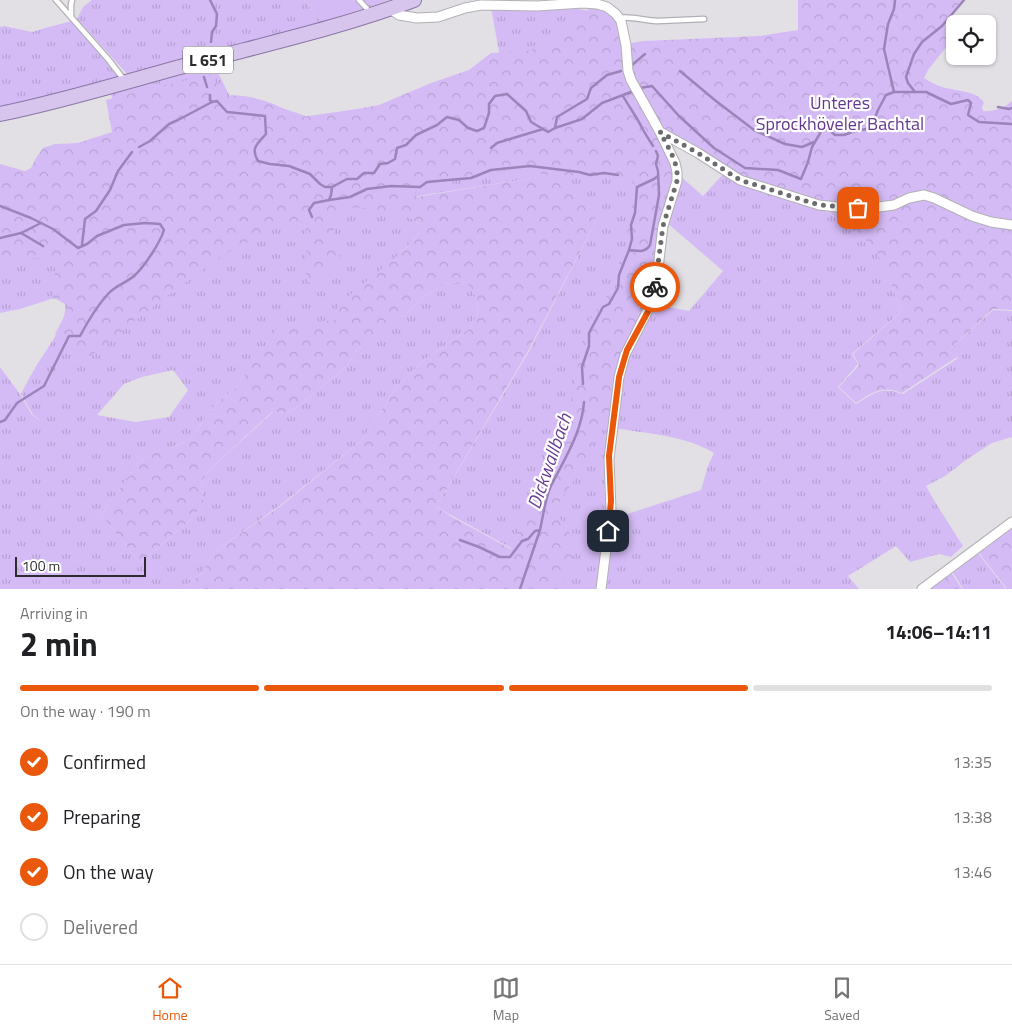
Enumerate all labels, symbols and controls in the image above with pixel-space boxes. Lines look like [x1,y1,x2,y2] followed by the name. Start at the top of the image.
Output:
[946,15,996,65] map controls
[946,15,996,65] button: locate
[183,46,233,74] road number: L 651
[756,89,924,137] park label: Unteres Sprockhöveler Bachtal
[837,187,879,229] pin
[844,194,872,222] icon: bag
[630,262,680,312] courier
[641,273,669,301] icon: bike
[519,409,579,512] water label: Dickwallbach
[587,510,629,552] pin
[594,517,622,545] icon: home
[15,554,146,577] scale bar
[22,555,60,576] text: 100 m
[20,601,88,625] text: Arriving in
[885,617,992,646] text: 14:06–14:11
[20,620,98,668] text: 2 min
[20,699,151,723] text: On the way · 190 m
[63,747,146,776] text: Confirmed
[20,748,48,776] icon: check
[953,750,992,774] text: 13:35
[63,802,140,831] text: Preparing
[20,803,48,831] icon: check
[953,805,992,829] text: 13:38
[63,857,154,886] text: On the way
[20,858,48,886] icon: check
[953,860,992,884] text: 13:46
[63,912,138,941] text: Delivered
[152,974,188,1025] tab: Home
[492,974,520,1025] tab: Map
[824,974,860,1025] tab: Saved

